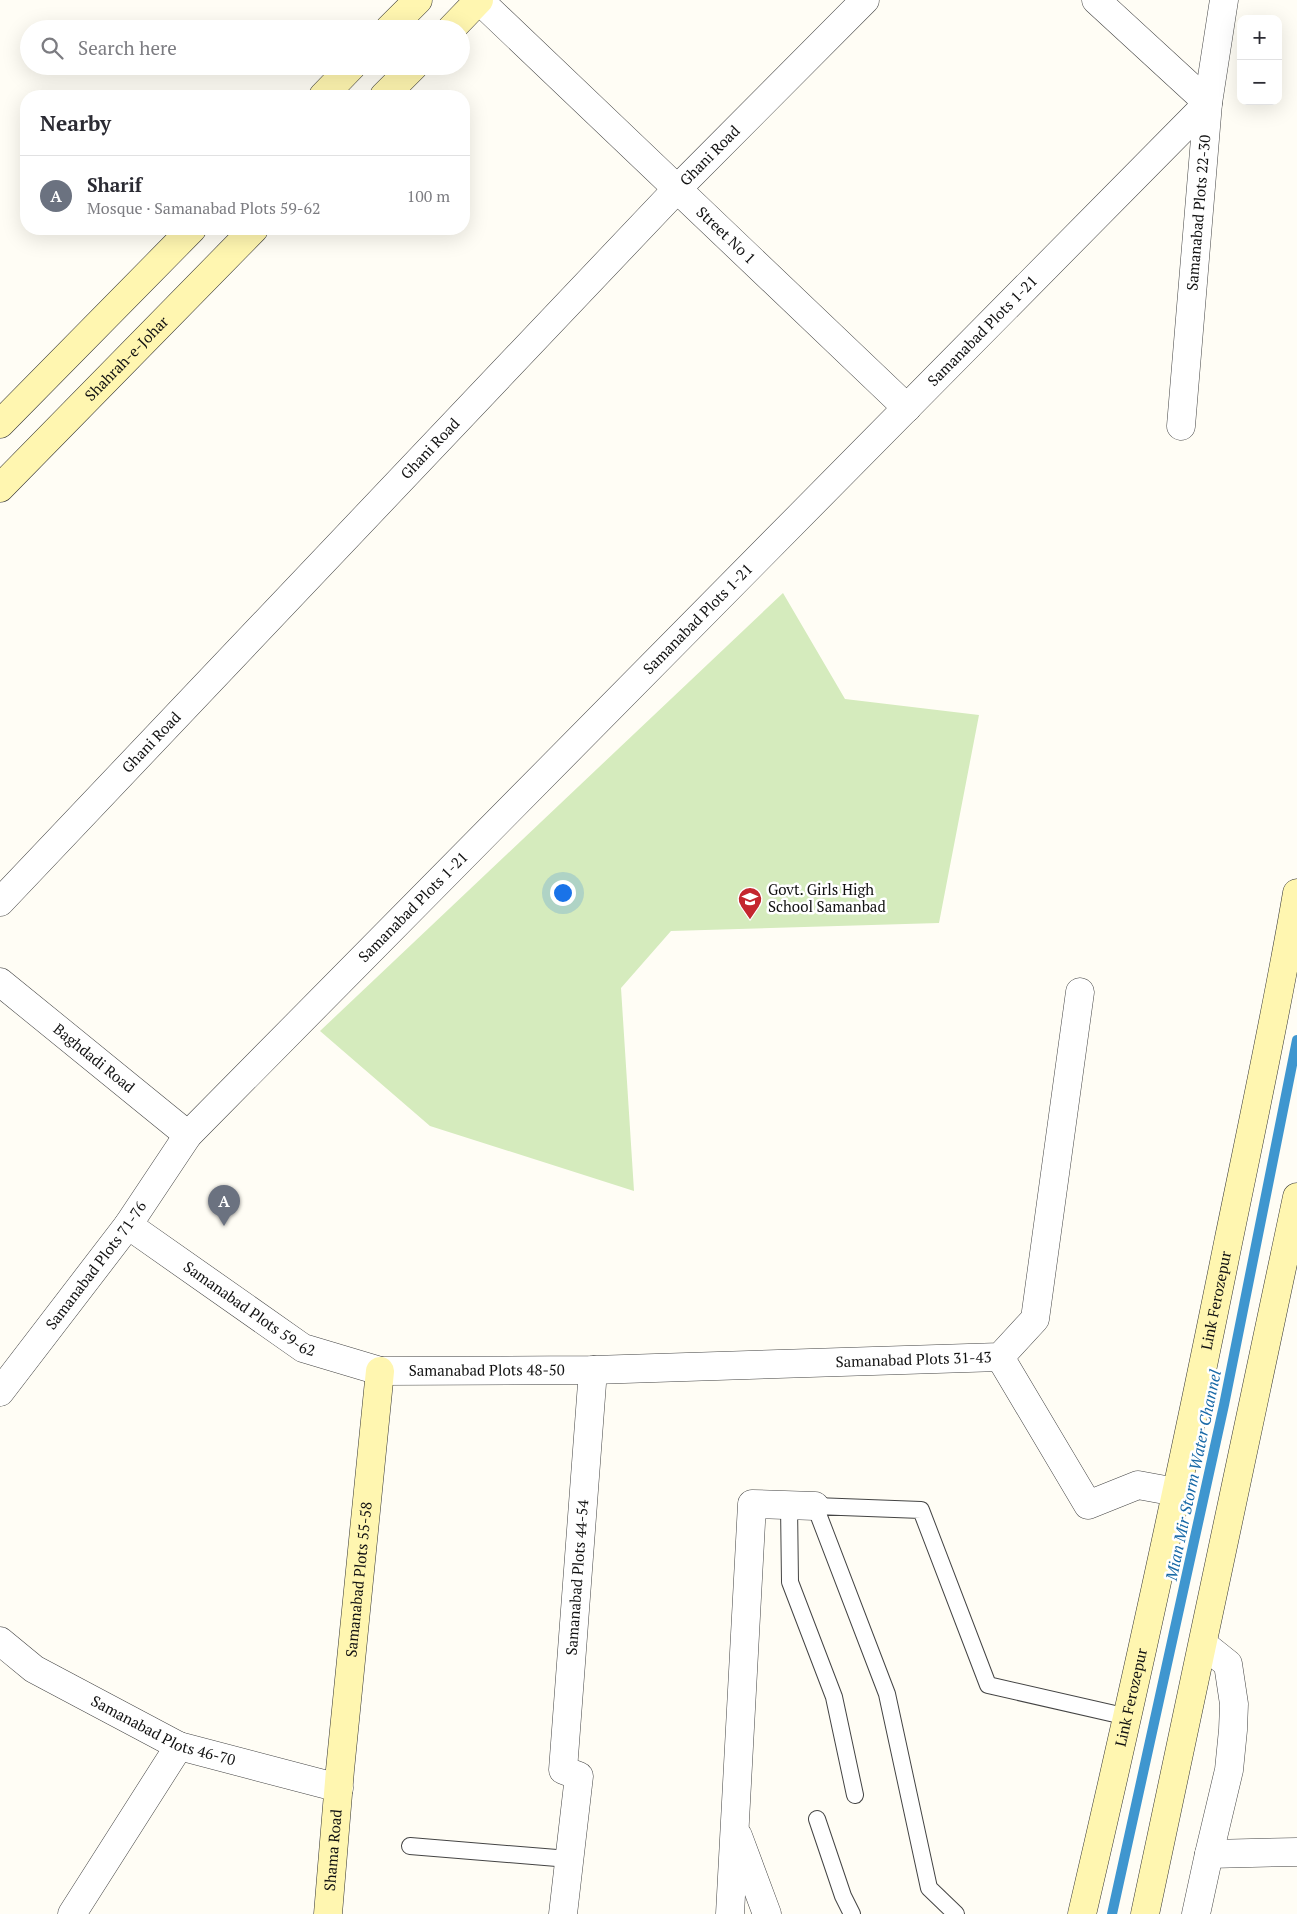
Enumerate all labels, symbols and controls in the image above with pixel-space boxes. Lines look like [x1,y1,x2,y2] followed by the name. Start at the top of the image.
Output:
[1237,15,1282,105] map controls
[1237,15,1282,60] button: +
[20,20,470,75] search box
[38,34,66,62] icon: search
[78,35,177,60] text: Search here
[1237,60,1282,105] button: −
[40,109,111,137] text: Nearby
[675,121,744,190] street label: Ghani Road
[1181,134,1214,291] street label: Samanabad Plots 22-30
[87,172,142,197] text: Sharif
[50,185,62,207] text: A
[407,185,450,207] text: 100 m
[87,197,321,219] text: Mosque · Samanabad Plots 59-62
[693,202,760,268] street label: Street No 1
[923,271,1041,390] street label: Samanabad Plots 1-21
[80,311,172,405] street label: Shahrah-e-Johar
[396,413,464,483] street label: Ghani Road
[638,559,756,678] street label: Samanabad Plots 1-21
[117,707,185,777] street label: Ghani Road
[353,847,472,966] street label: Samanabad Plots 1-21
[768,879,886,916] place label: Govt. Girls High School Samanbad
[550,880,576,906] your location
[737,886,763,920] school or university icon: Govt. Girls High School Samanbad
[50,1018,139,1097] street label: Baghdadi Road
[208,1185,240,1226] pin: A
[41,1197,150,1333] street label: Samanabad Plots 71-76
[1196,1249,1235,1351] street label: Link Ferozepur
[180,1256,318,1360] street label: Samanabad Plots 59-62
[835,1346,992,1371] street label: Samanabad Plots 31-43
[409,1359,565,1380] street label: Samanabad Plots 48-50
[1160,1367,1226,1583] water label: Mian Mir Storm Water Channel
[561,1499,592,1656] street label: Samanabad Plots 44-54
[340,1501,376,1658] street label: Samanabad Plots 55-58
[1110,1646,1151,1748] street label: Link Ferozepur
[88,1690,238,1769] street label: Samanabad Plots 46-70
[319,1808,346,1892] street label: Shama Road

